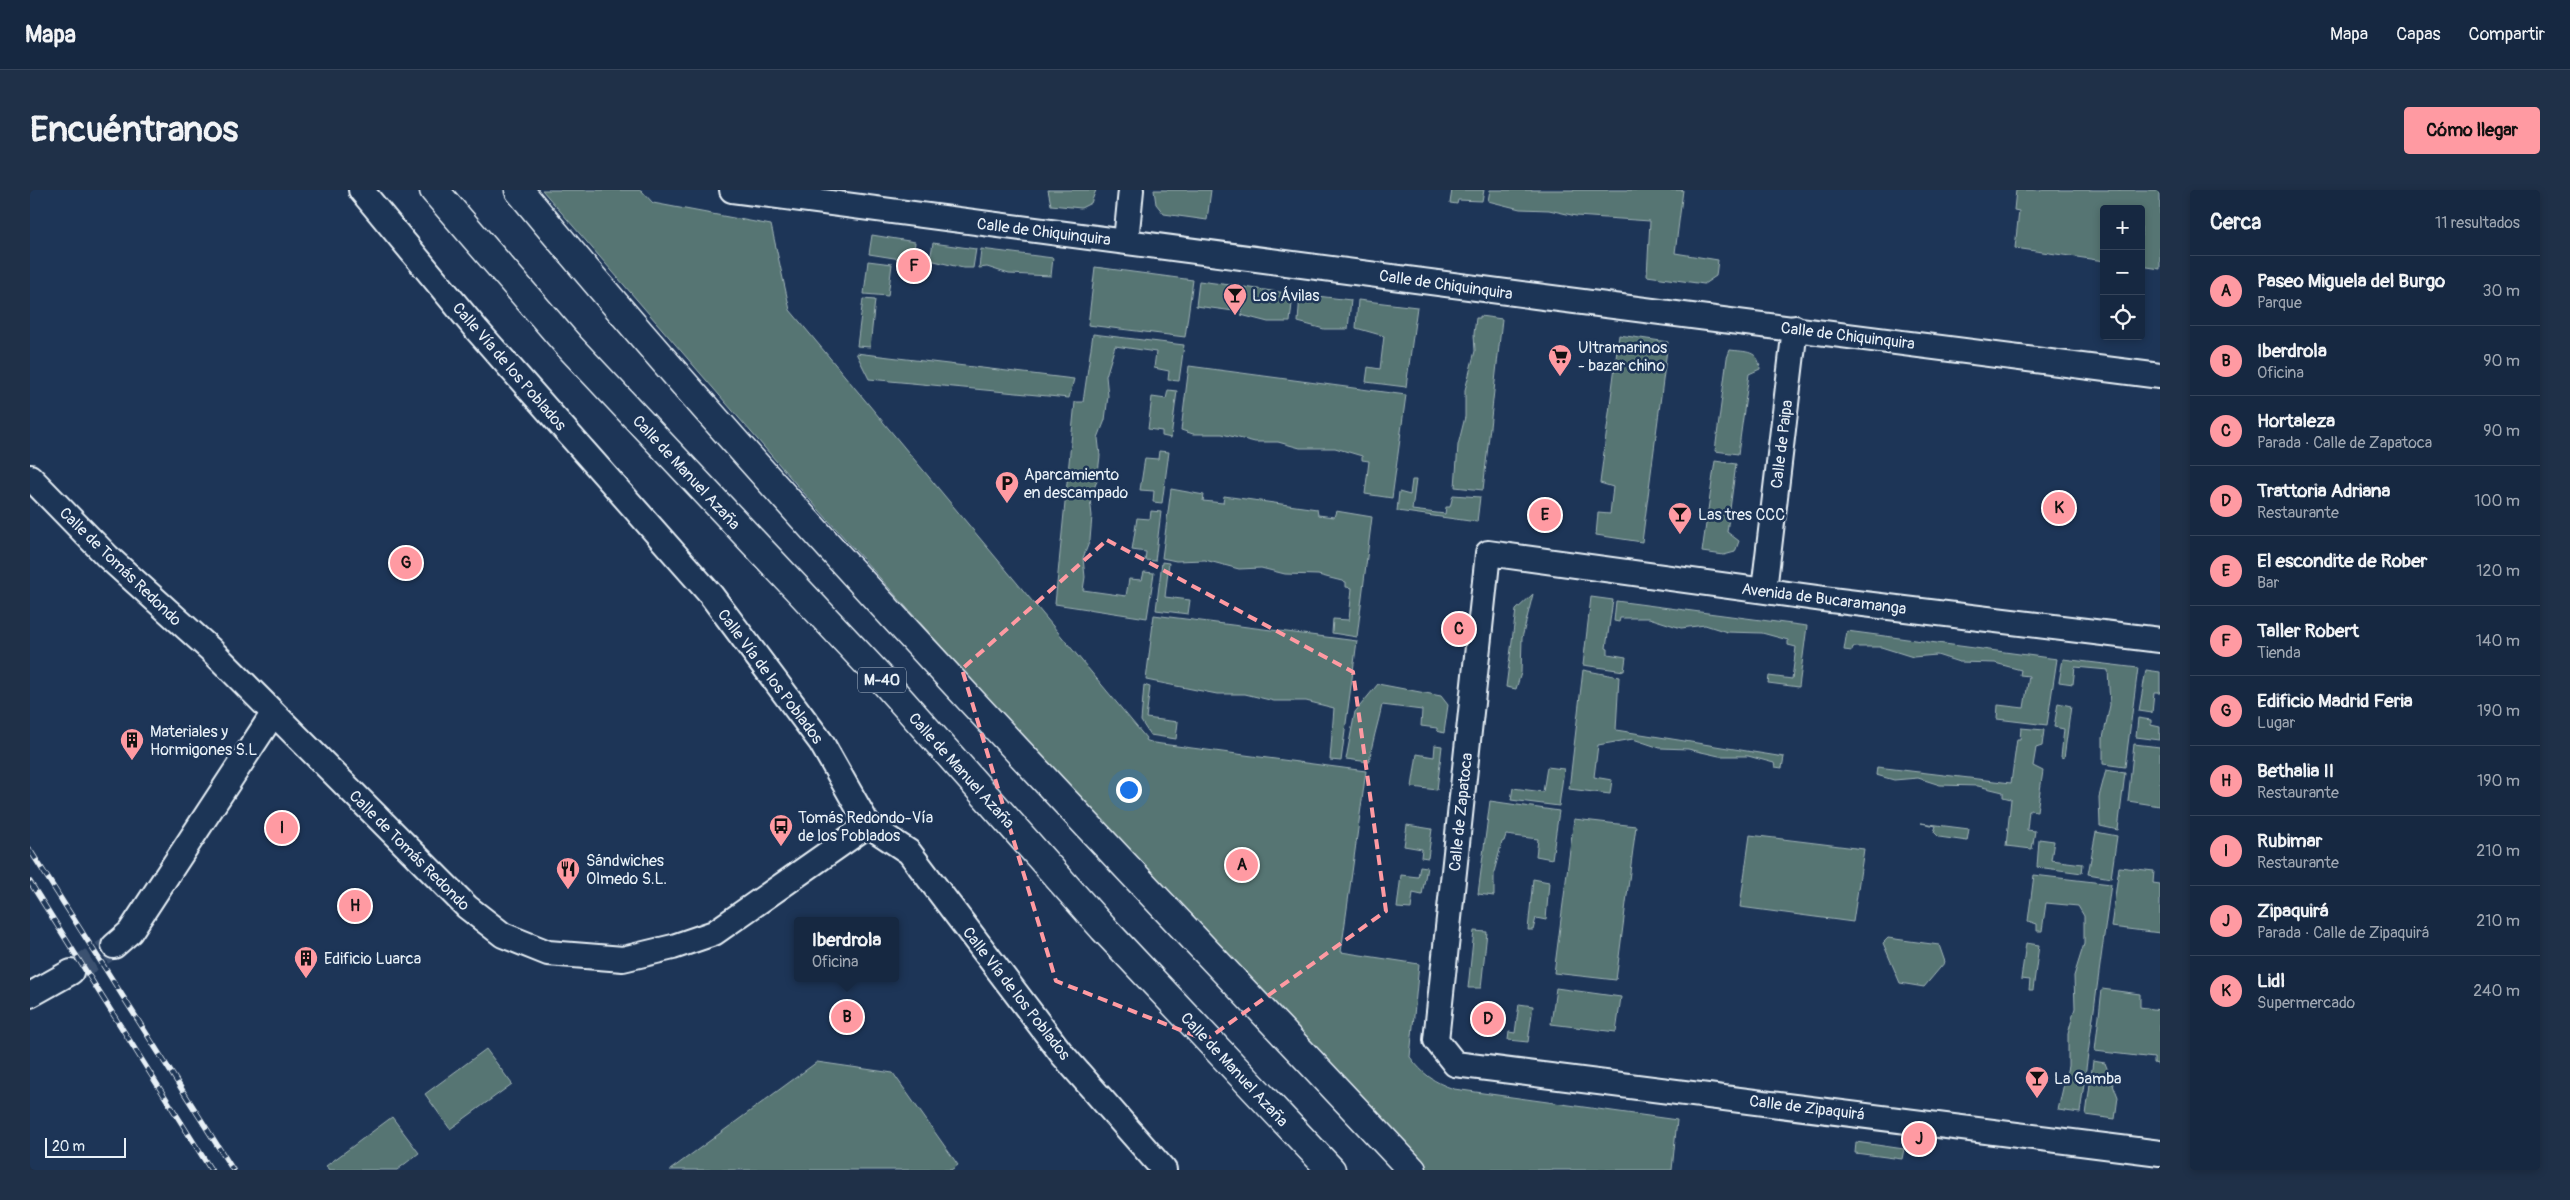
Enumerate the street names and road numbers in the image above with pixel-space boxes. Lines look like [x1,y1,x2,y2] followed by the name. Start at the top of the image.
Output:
[976,214,1112,250] street label: Calle de Chiquinquira
[1378,266,1514,304] street label: Calle de Chiquinquira
[448,298,570,435] street label: Calle Vía de los Poblados
[1780,318,1916,354] street label: Calle de Chiquinquira
[1767,399,1797,490] street label: Calle de Paipa
[628,411,744,534] street label: Calle de Manuel Azaña
[55,503,186,631] street label: Calle de Tomás Redondo
[1740,579,1907,619] street label: Avenida de Bucaramanga
[713,605,827,748] street label: Calle Vía de los Poblados
[858,668,906,692] road number: M-40
[904,709,1019,833] street label: Calle de Manuel Azaña
[1445,752,1477,872] street label: Calle de Zapatoca
[345,786,474,916] street label: Calle de Tomás Redondo
[958,923,1074,1064] street label: Calle Vía de los Poblados
[1176,1008,1292,1131] street label: Calle de Manuel Azaña
[1748,1091,1866,1125] street label: Calle de Zipaquirá

